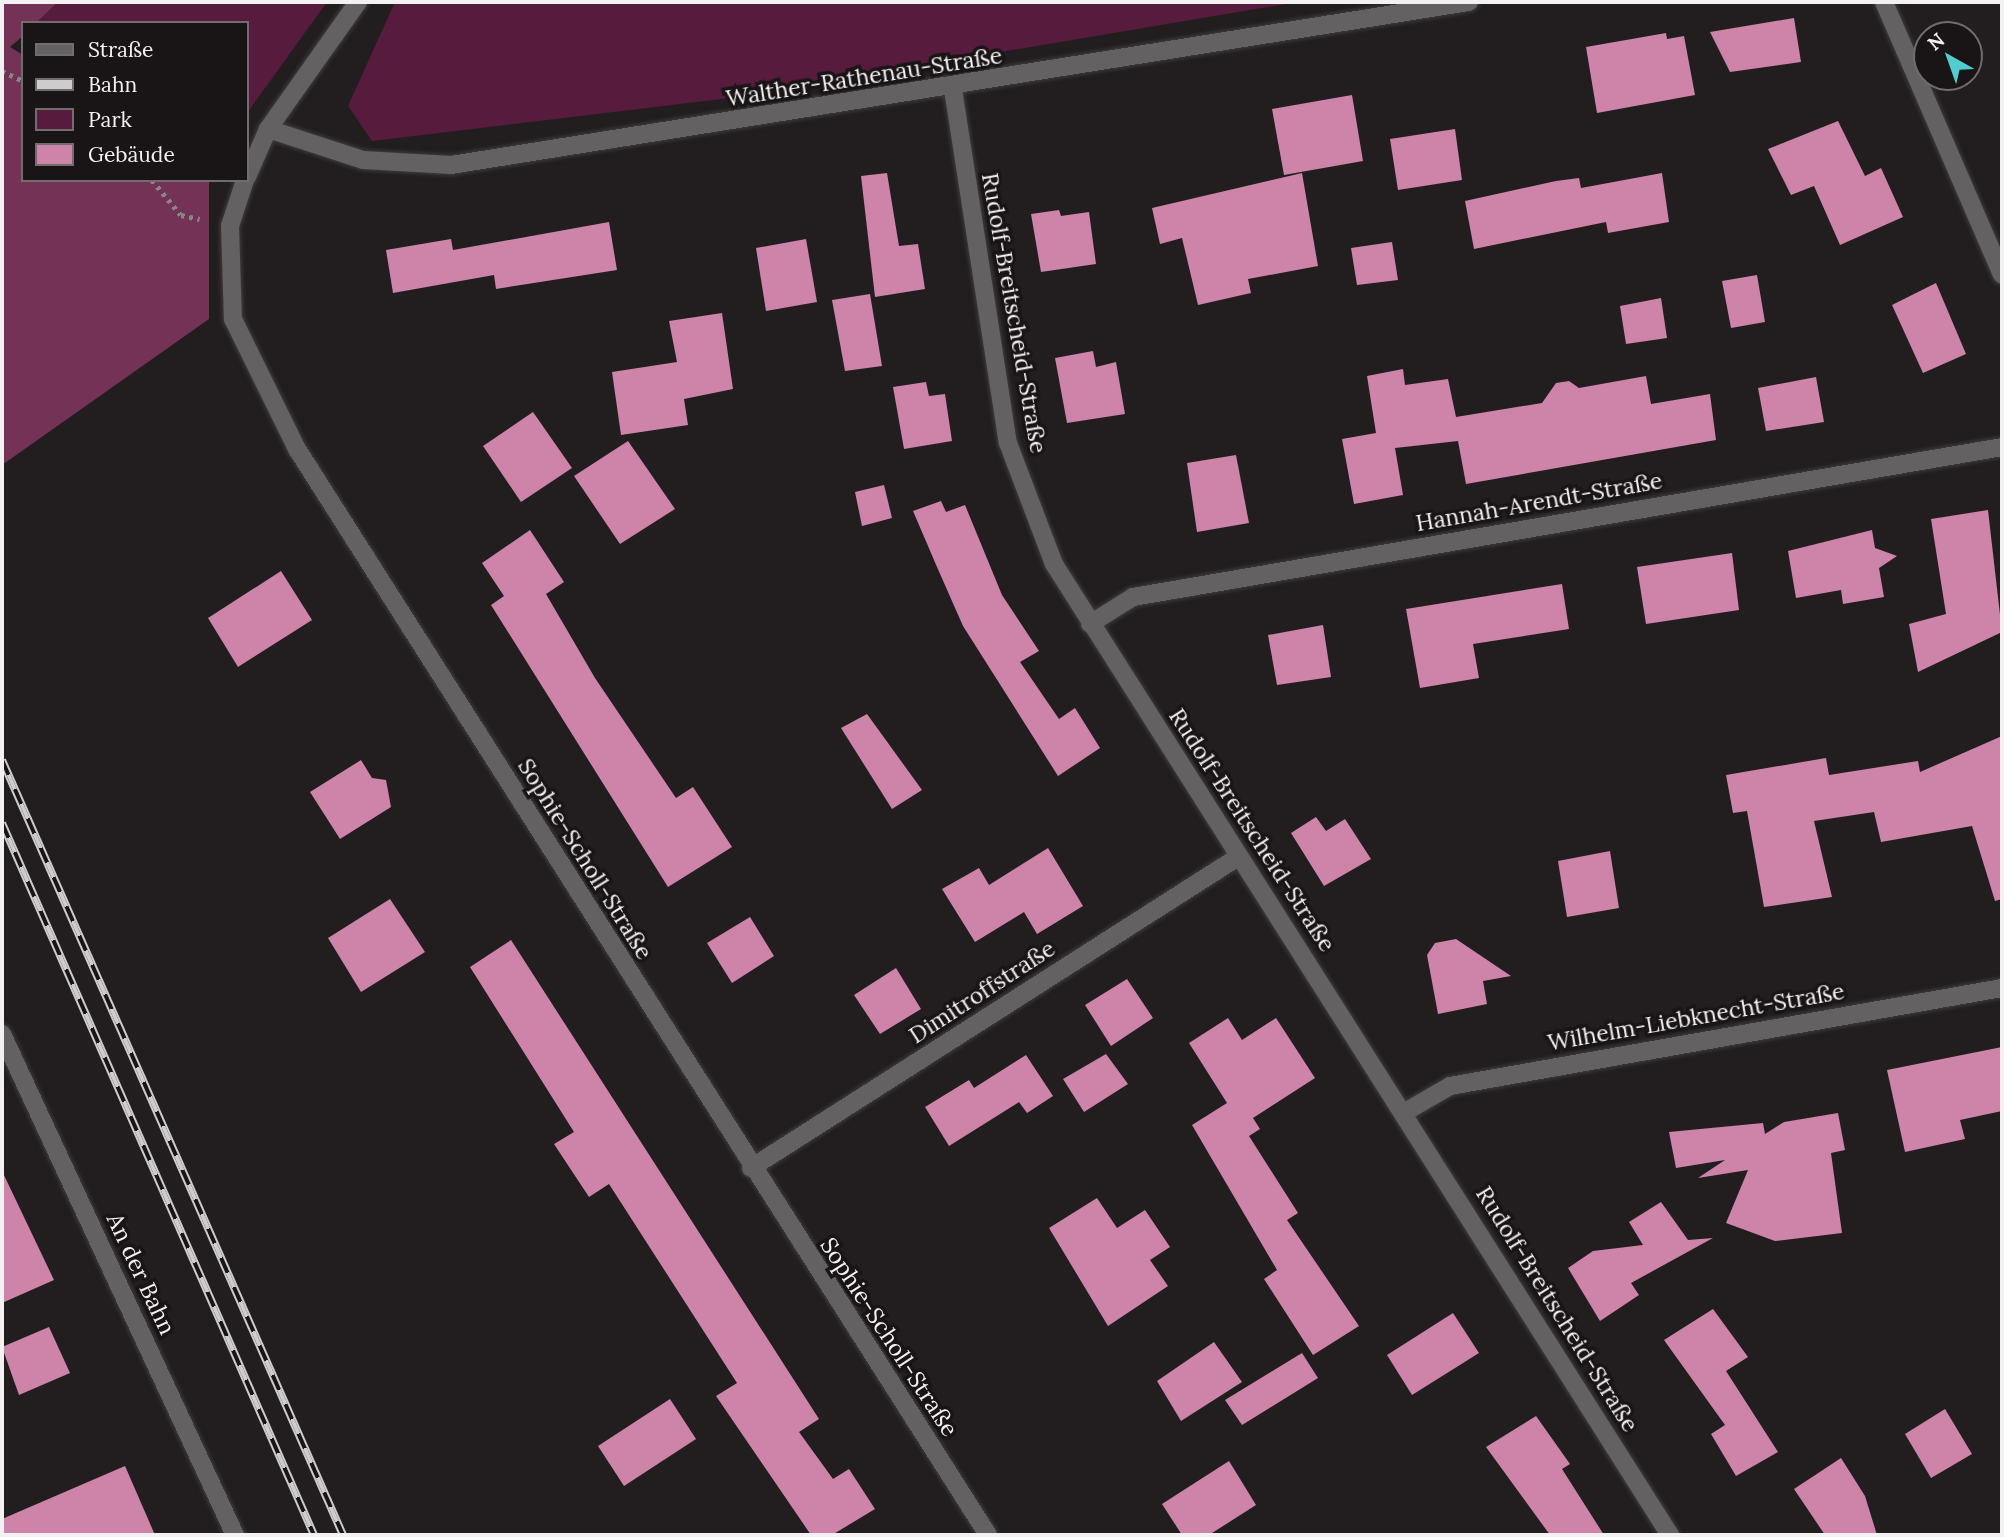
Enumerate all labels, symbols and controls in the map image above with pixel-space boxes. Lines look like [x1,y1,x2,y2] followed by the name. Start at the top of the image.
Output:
[21,21,248,182] legend
[1913,21,1983,91] north arrow
[1922,28,1949,55] text: N
[88,36,153,63] text: Straße
[724,42,1004,112] street label: Walther-Rathenau-Straße
[88,71,137,98] text: Bahn
[88,106,132,133] text: Park
[88,141,175,168] text: Gebäude
[976,171,1052,455] street label: Rudolf-Breitscheid-Straße
[1414,467,1664,537] street label: Hannah-Arendt-Straße
[1163,703,1341,957] street label: Rudolf-Breitscheid-Straße
[512,754,658,964] street label: Sophie-Scholl-Straße
[904,935,1060,1049] street label: Dimitroffstraße
[1546,977,1846,1057] street label: Wilhelm-Liebknecht-Straße
[1470,1181,1644,1437] street label: Rudolf-Breitscheid-Straße
[101,1209,181,1339] street label: An der Bahn
[814,1232,964,1442] street label: Sophie-Scholl-Straße

